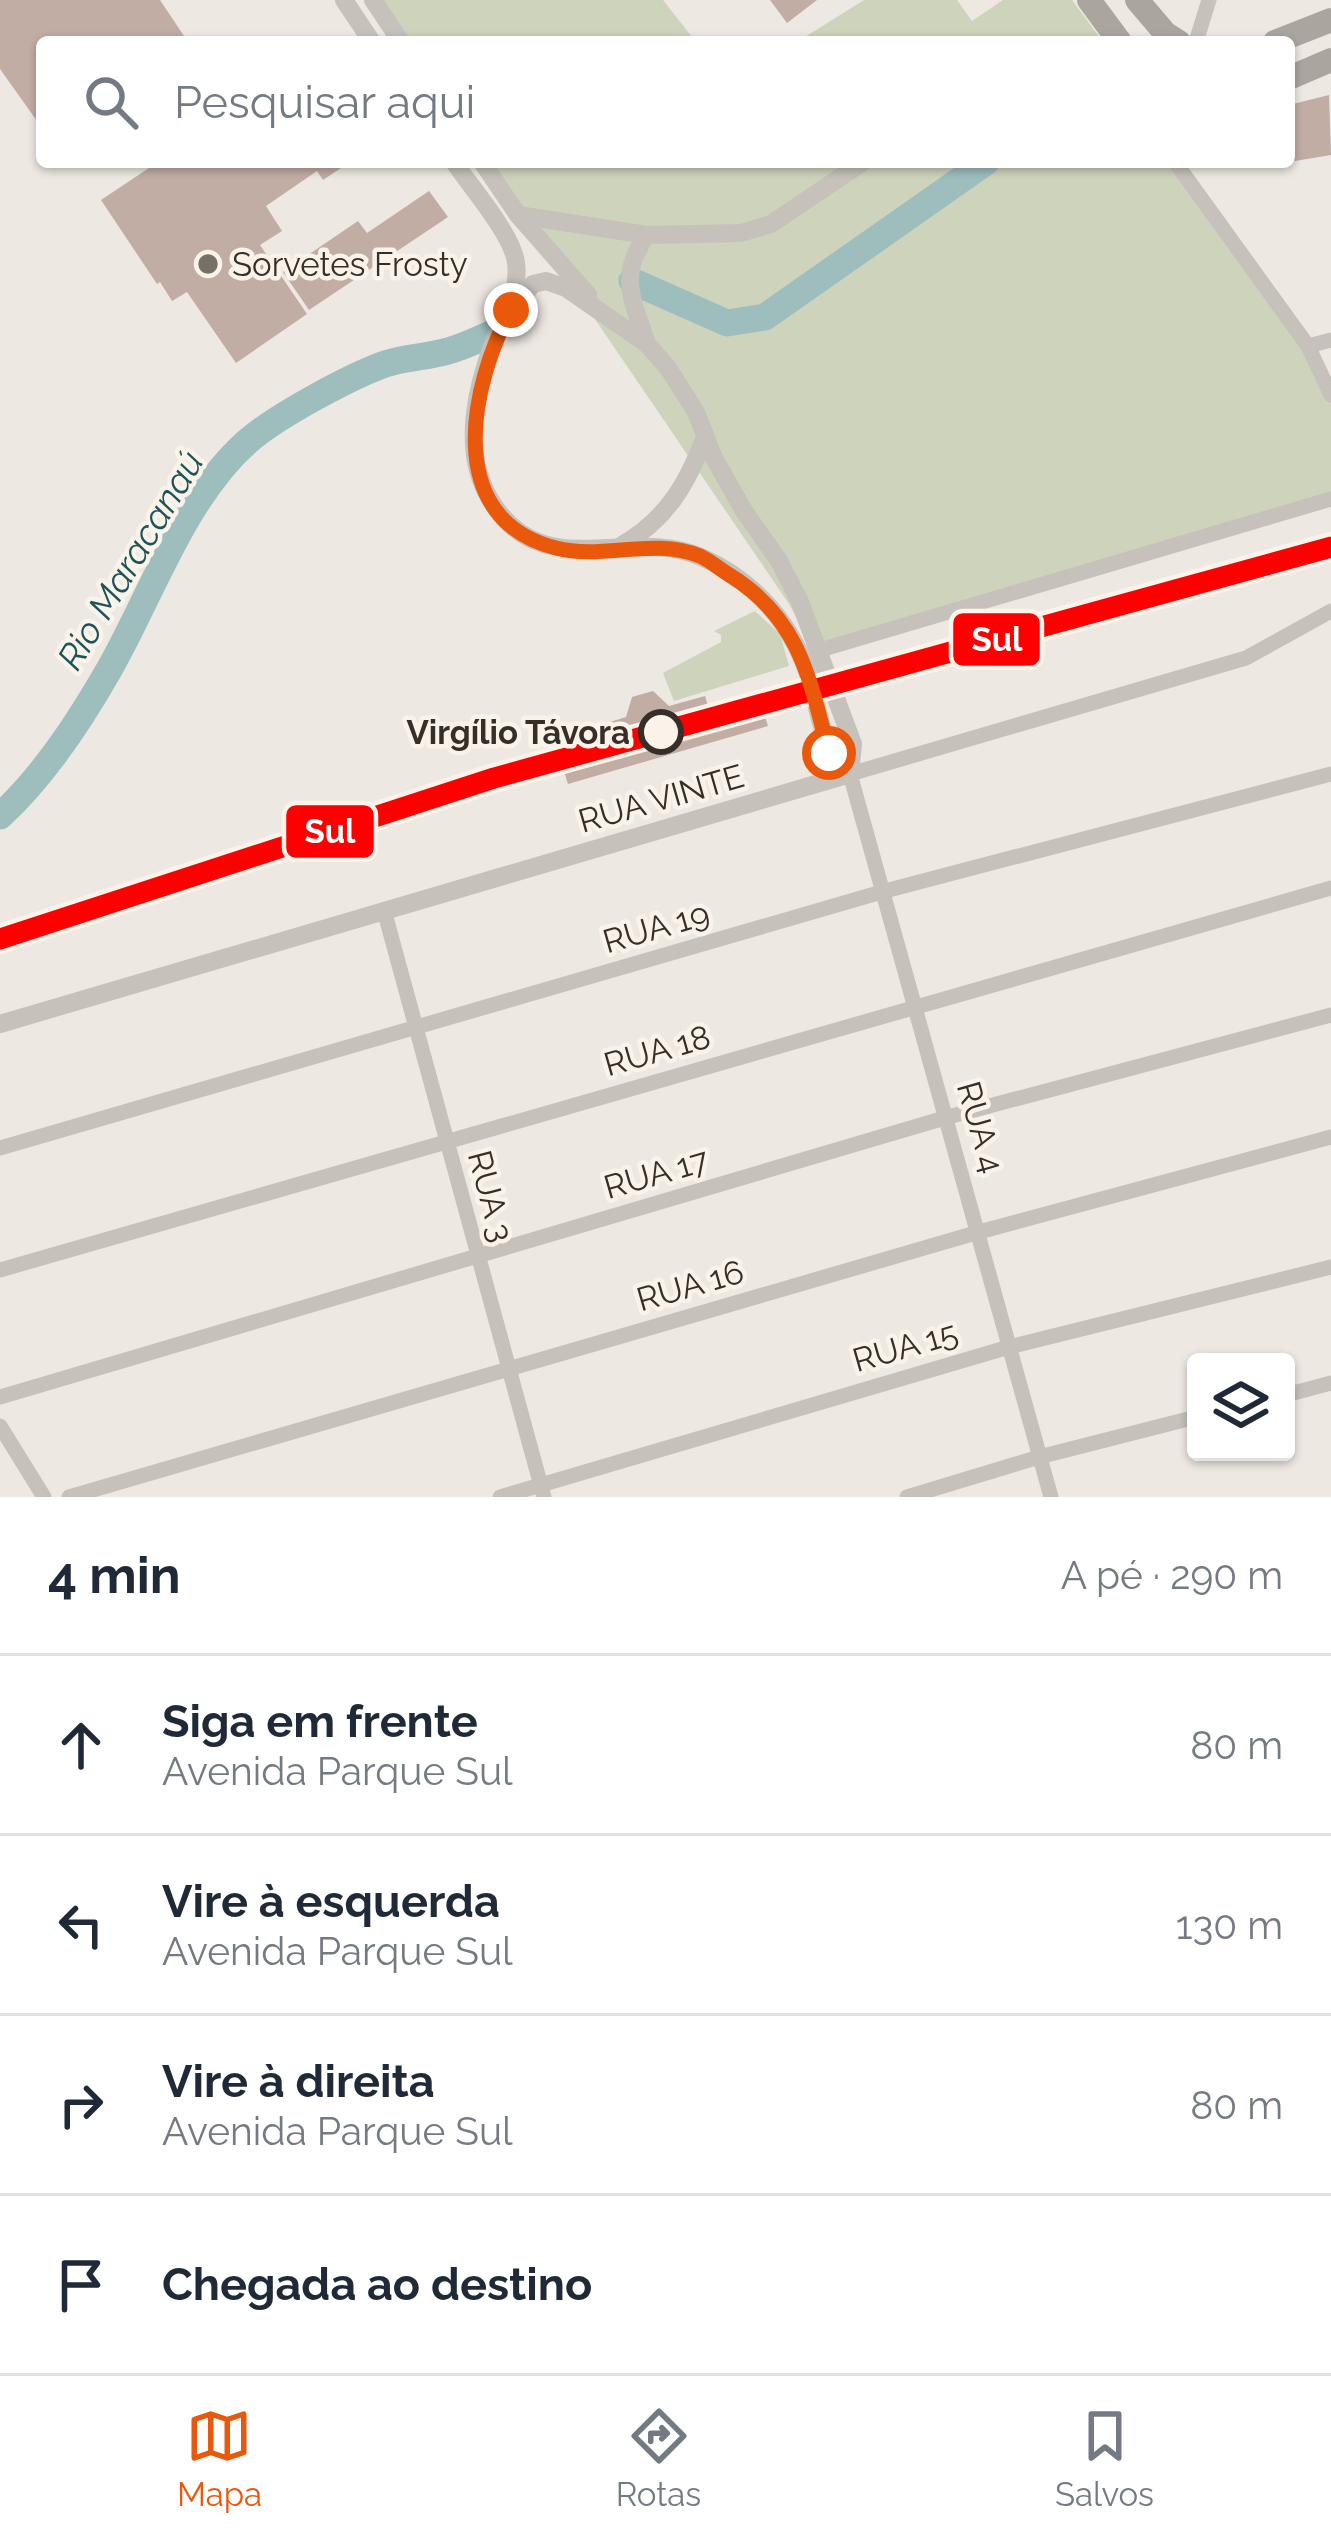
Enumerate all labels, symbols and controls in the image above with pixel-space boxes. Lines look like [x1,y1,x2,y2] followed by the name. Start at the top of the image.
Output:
[36,36,1295,168] search box
[78,69,144,135] icon: search
[174,76,475,129] text: Pesquisar aqui
[232,245,468,284] place label: Sorvetes Frosty
[195,251,221,277] marker: Sorvetes Frosty
[484,283,538,337] route end
[48,443,212,677] water label: Rio Maracanaú
[951,611,1042,668] line badge: Sul
[972,620,1023,659] text: Sul
[640,711,682,753] marker: Virgílio Távora
[406,713,630,752] place label: Virgílio Távora
[802,726,856,780] route start
[574,756,748,841] street label: RUA VINTE
[284,803,376,860] line badge: Sul
[305,812,356,851] text: Sul
[599,894,714,961] street label: RUA 19
[599,1017,715,1084] street label: RUA 18
[949,1077,1012,1177] street label: RUA 4
[599,1140,713,1207] street label: RUA 17
[460,1146,521,1246] street label: RUA 3
[632,1252,748,1319] street label: RUA 16
[848,1313,962,1380] street label: RUA 15
[1187,1353,1295,1461] map controls
[1187,1353,1295,1461] button: layers
[48,1545,181,1605] text: 4 min
[1061,1552,1283,1598] text: A pé · 290 m
[162,1695,478,1748] text: Siga em frente
[48,1712,114,1778] icon: ahead
[1190,1722,1283,1768] text: 80 m
[162,1748,513,1794] text: Avenida Parque Sul
[162,1875,500,1928] text: Vire à esquerda
[48,1892,114,1958] icon: left
[1176,1902,1283,1948] text: 130 m
[162,1928,513,1974] text: Avenida Parque Sul
[162,2055,435,2108] text: Vire à direita
[48,2072,114,2138] icon: right
[1190,2082,1283,2128] text: 80 m
[162,2108,513,2154] text: Avenida Parque Sul
[48,2252,114,2318] icon: arrive
[162,2258,592,2311] text: Chegada ao destino
[177,2403,262,2514] tab: Mapa
[616,2403,701,2514] tab: Rotas
[1055,2403,1154,2514] tab: Salvos

